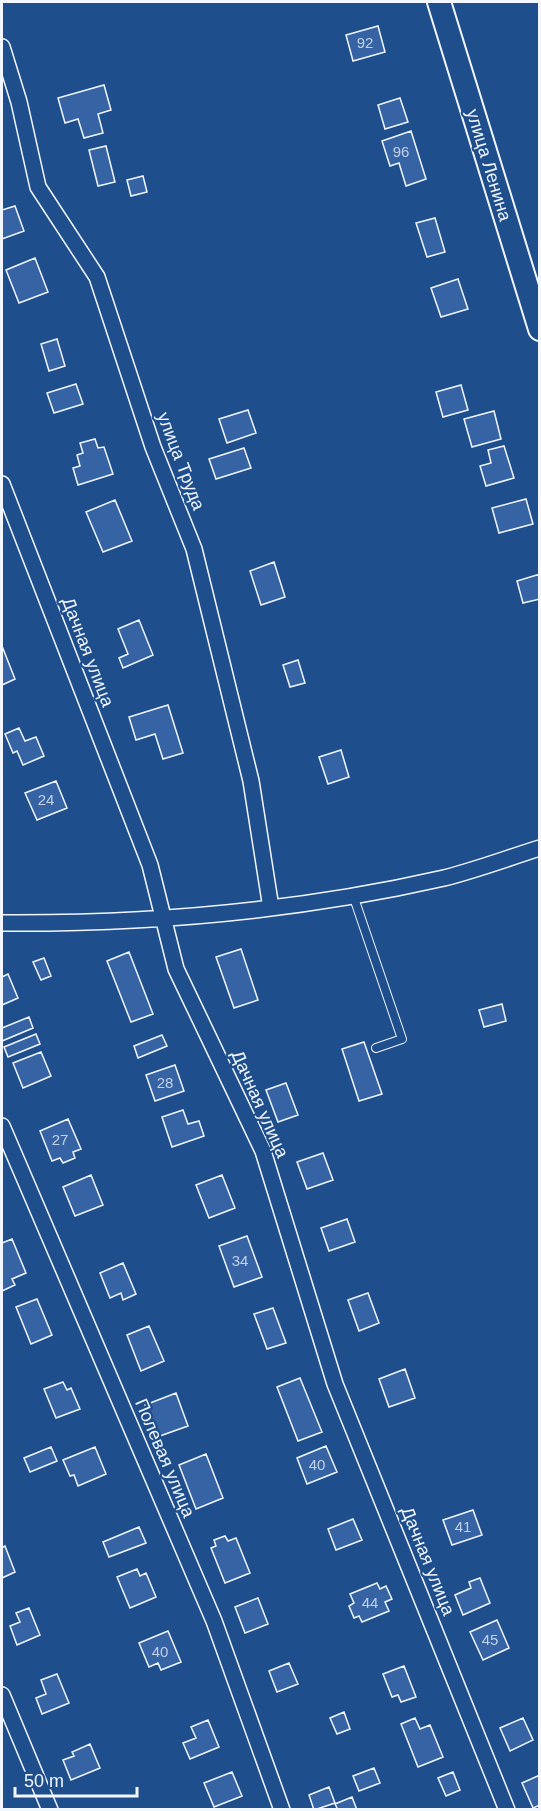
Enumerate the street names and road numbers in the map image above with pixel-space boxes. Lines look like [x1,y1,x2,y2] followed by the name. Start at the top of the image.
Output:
[462,106,516,224] street label: улица Ленина
[153,409,209,514] street label: улица Труда
[58,595,118,710] street label: Дачная улица
[227,1047,293,1162] street label: Дачная улица
[131,1396,199,1521] street label: Полевая улица
[397,1504,459,1619] street label: Дачная улица

